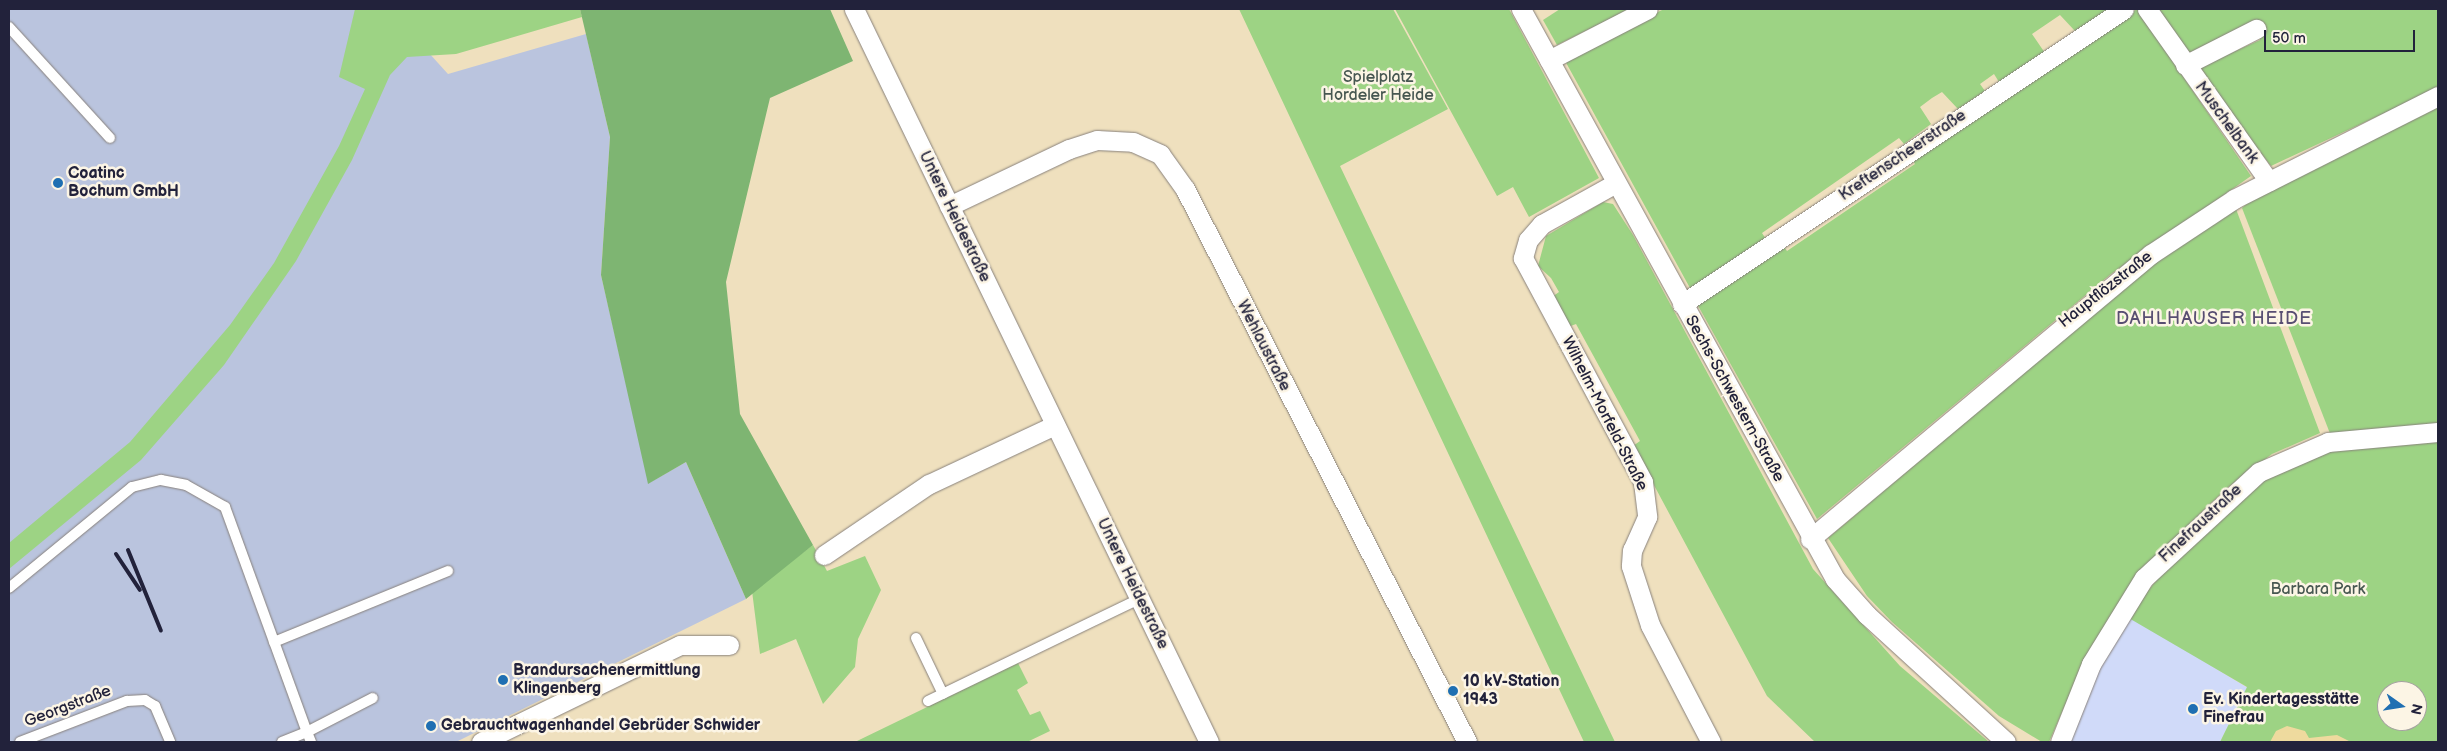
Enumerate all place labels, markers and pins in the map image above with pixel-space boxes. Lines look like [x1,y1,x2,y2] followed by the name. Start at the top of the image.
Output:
[68,164,179,202] place label: Coatinc Bochum GmbH
[52,177,64,189] marker: Coatinc Bochum GmbH
[513,661,701,699] place label: Brandursachenermittlung Klingenberg
[1463,672,1559,710] place label: 10 kV-Station 1943
[497,674,509,686] marker: Brandursachenermittlung Klingenberg
[1447,685,1459,697] marker: 10 kV-Station 1943
[2203,690,2359,728] place label: Ev. Kindertagesstätte Finefrau
[2187,703,2199,715] marker: Ev. Kindertagesstätte Finefrau
[441,716,760,736] place label: Gebrauchtwagenhandel Gebrüder Schwider
[425,720,437,732] marker: Gebrauchtwagenhandel Gebrüder Schwider

